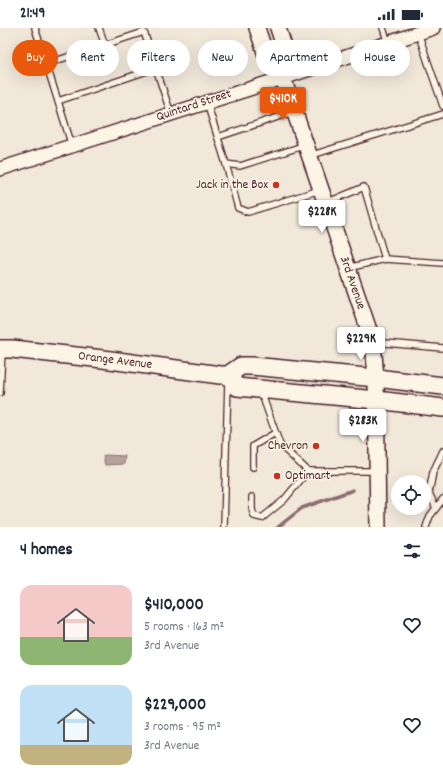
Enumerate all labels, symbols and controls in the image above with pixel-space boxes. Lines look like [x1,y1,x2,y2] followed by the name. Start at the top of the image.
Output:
[20,3,45,25] text: 21:49
[12,40,58,76] chip: Buy
[66,40,119,76] chip: Rent
[127,40,190,76] chip: Filters
[198,40,248,76] chip: New
[256,40,342,76] chip: Apartment
[350,40,410,76] chip: House
[154,85,234,127] street label: Quintard Street
[255,87,311,121] pin: $410K
[269,90,297,109] text: $410K
[196,176,268,195] place label: Jack in the Box
[271,180,281,190] marker: Jack in the Box
[294,200,350,234] pin: $228K
[307,203,337,222] text: $228K
[334,254,370,312] street label: 3rd Avenue
[333,327,389,361] pin: $229K
[346,330,376,349] text: $229K
[77,347,153,375] street label: Orange Avenue
[335,409,391,443] pin: $283K
[348,412,378,431] text: $283K
[268,437,308,456] place label: Chevron
[311,441,321,451] marker: Chevron
[285,467,330,486] place label: Optimart
[272,471,282,481] marker: Optimart
[391,475,431,515] map controls
[391,475,431,515] button: locate
[20,539,73,563] text: 4 homes
[401,540,423,562] icon: filters
[144,594,204,618] text: $410,000
[52,601,100,649] icon: home
[401,614,423,636] icon: heart
[144,618,224,637] text: 5 rooms · 163 m²
[144,637,199,656] text: 3rd Avenue
[144,694,206,718] text: $229,000
[52,701,100,749] icon: home
[401,714,423,736] icon: heart
[144,718,221,737] text: 3 rooms · 95 m²
[144,737,199,756] text: 3rd Avenue

